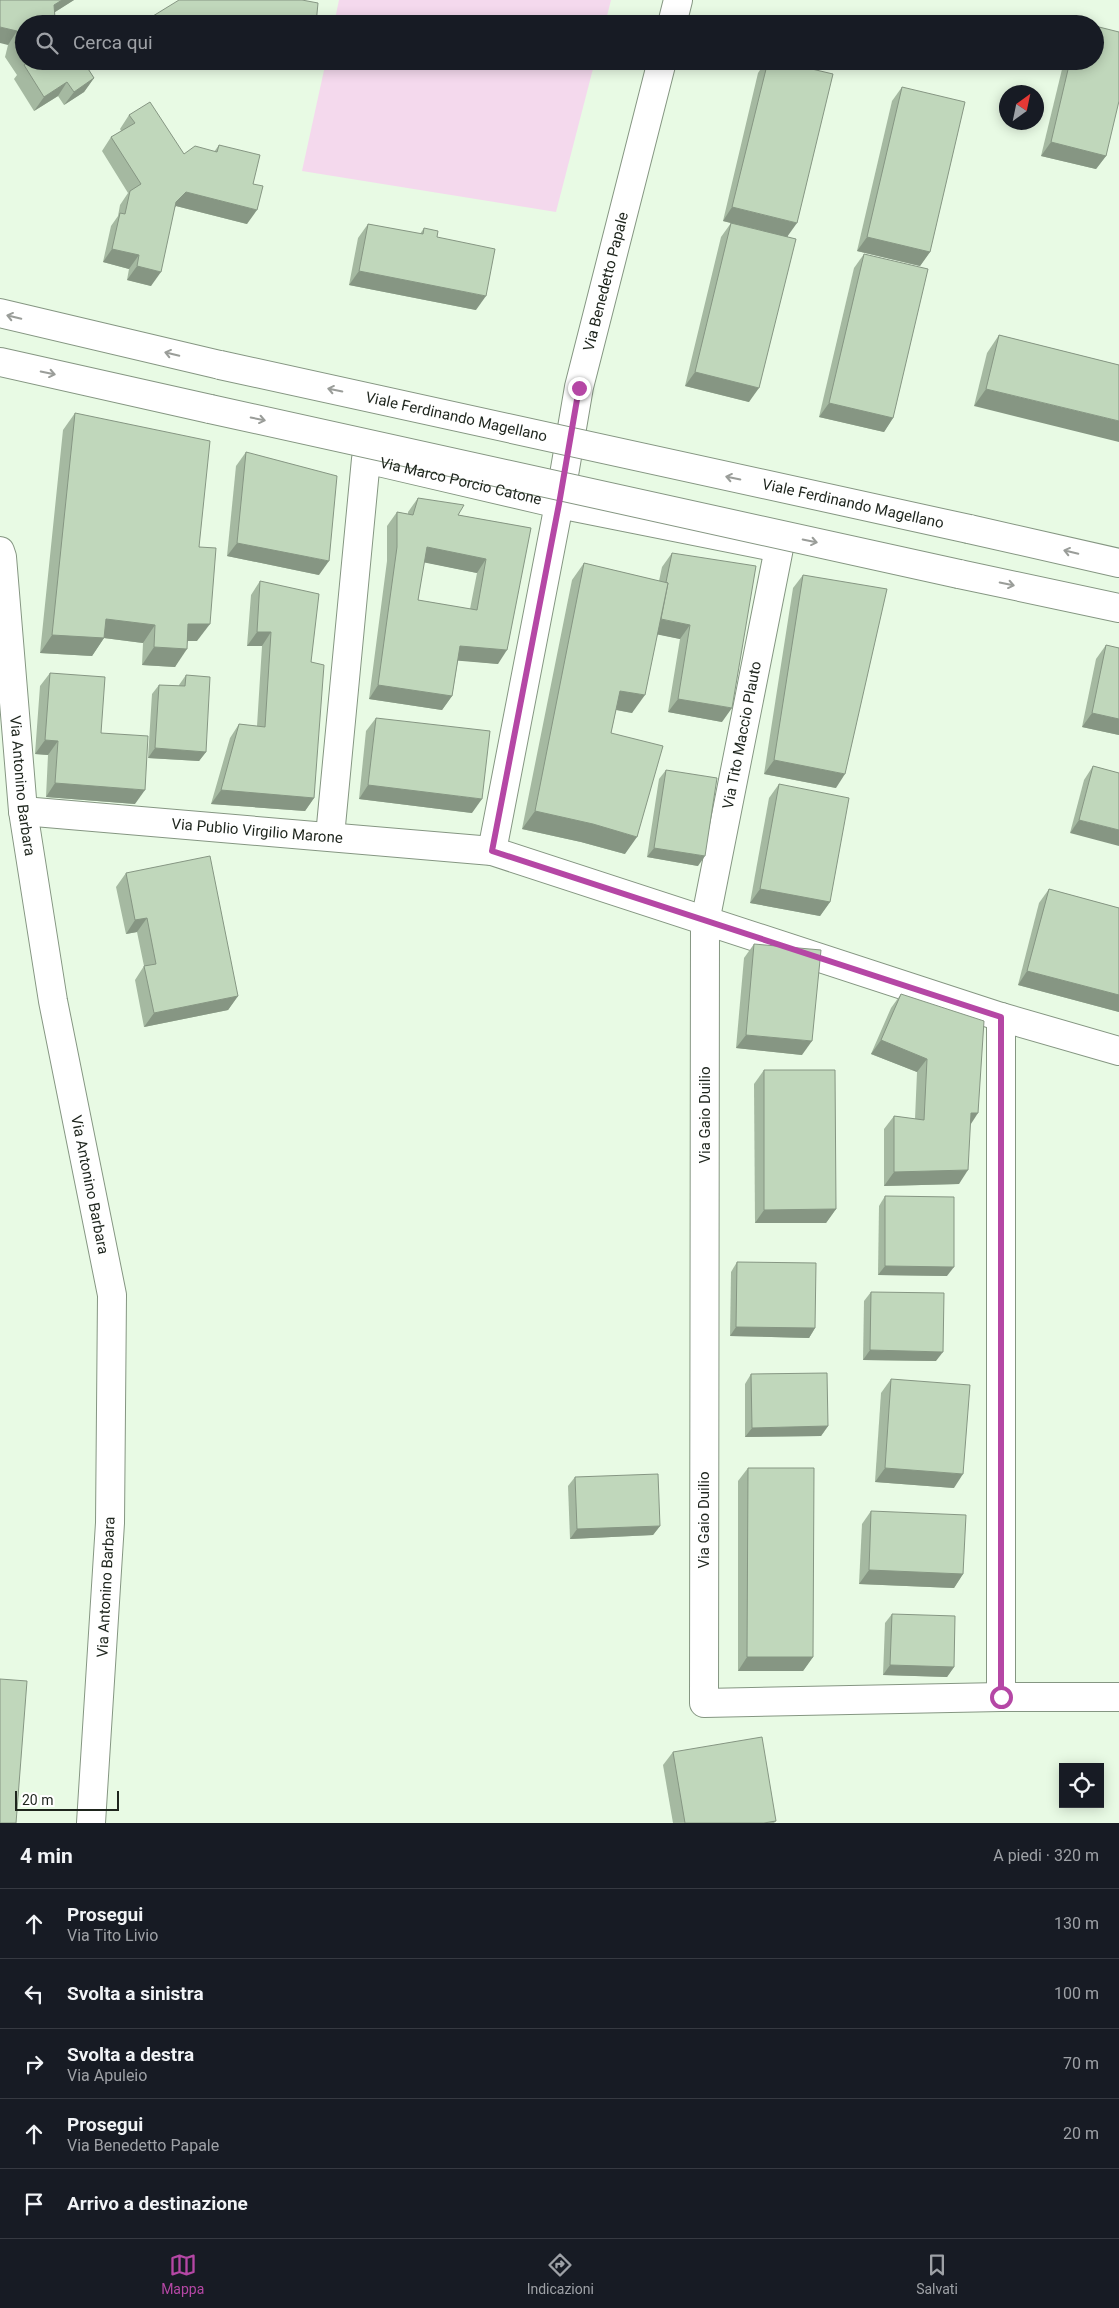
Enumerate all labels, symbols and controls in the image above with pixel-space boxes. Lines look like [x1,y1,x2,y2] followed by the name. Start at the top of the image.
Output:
[15,15,1104,70] search box
[33,29,61,57] icon: search
[73,31,153,54] text: Cerca qui
[999,85,1044,130] north arrow
[580,210,632,353] street label: Via Benedetto Papale
[7,312,23,321] one-way arrow
[165,349,181,358] one-way arrow
[39,369,55,378] one-way arrow
[568,377,591,400] route end
[327,385,343,394] one-way arrow
[364,388,549,445] street label: Viale Ferdinando Magellano
[250,415,266,424] one-way arrow
[378,454,544,509] street label: Via Marco Porcio Catone
[725,472,741,482] one-way arrow
[760,475,946,532] street label: Viale Ferdinando Magellano
[801,537,817,546] one-way arrow
[1064,547,1080,556] one-way arrow
[998,580,1014,589] one-way arrow
[719,660,765,810] street label: Via Tito Maccio Plauto
[6,715,39,857] street label: Via Antonino Barbara
[171,815,344,847] street label: Via Publio Virgilio Marone
[696,1067,714,1164] street label: Via Gaio Duilio
[67,1114,113,1256] street label: Via Antonino Barbara
[695,1472,713,1569] street label: Via Gaio Duilio
[93,1516,119,1658] street label: Via Antonino Barbara
[990,1686,1013,1709] route start
[1059,1763,1104,1808] map controls
[1059,1763,1104,1808] button: locate
[15,1788,119,1811] scale bar
[22,1792,54,1808] text: 20 m
[20,1844,73,1868] text: 4 min
[993,1846,1099,1865] text: A piedi · 320 m
[67,1903,143,1926] text: Prosegui
[20,1910,48,1938] icon: ahead
[1054,1914,1099,1933] text: 130 m
[67,1926,158,1945] text: Via Tito Livio
[20,1980,48,2008] icon: left
[67,1982,204,2005] text: Svolta a sinistra
[1054,1984,1099,2003] text: 100 m
[67,2043,194,2066] text: Svolta a destra
[20,2050,48,2078] icon: right
[1063,2054,1099,2073] text: 70 m
[67,2066,147,2085] text: Via Apuleio
[67,2113,143,2136] text: Prosegui
[20,2120,48,2148] icon: ahead
[1063,2124,1099,2143] text: 20 m
[67,2136,219,2155] text: Via Benedetto Papale
[20,2190,48,2218] icon: arrive
[67,2192,248,2215] text: Arrivo a destinazione
[161,2251,204,2297] tab: Mappa
[527,2251,594,2297] tab: Indicazioni
[916,2251,958,2297] tab: Salvati

